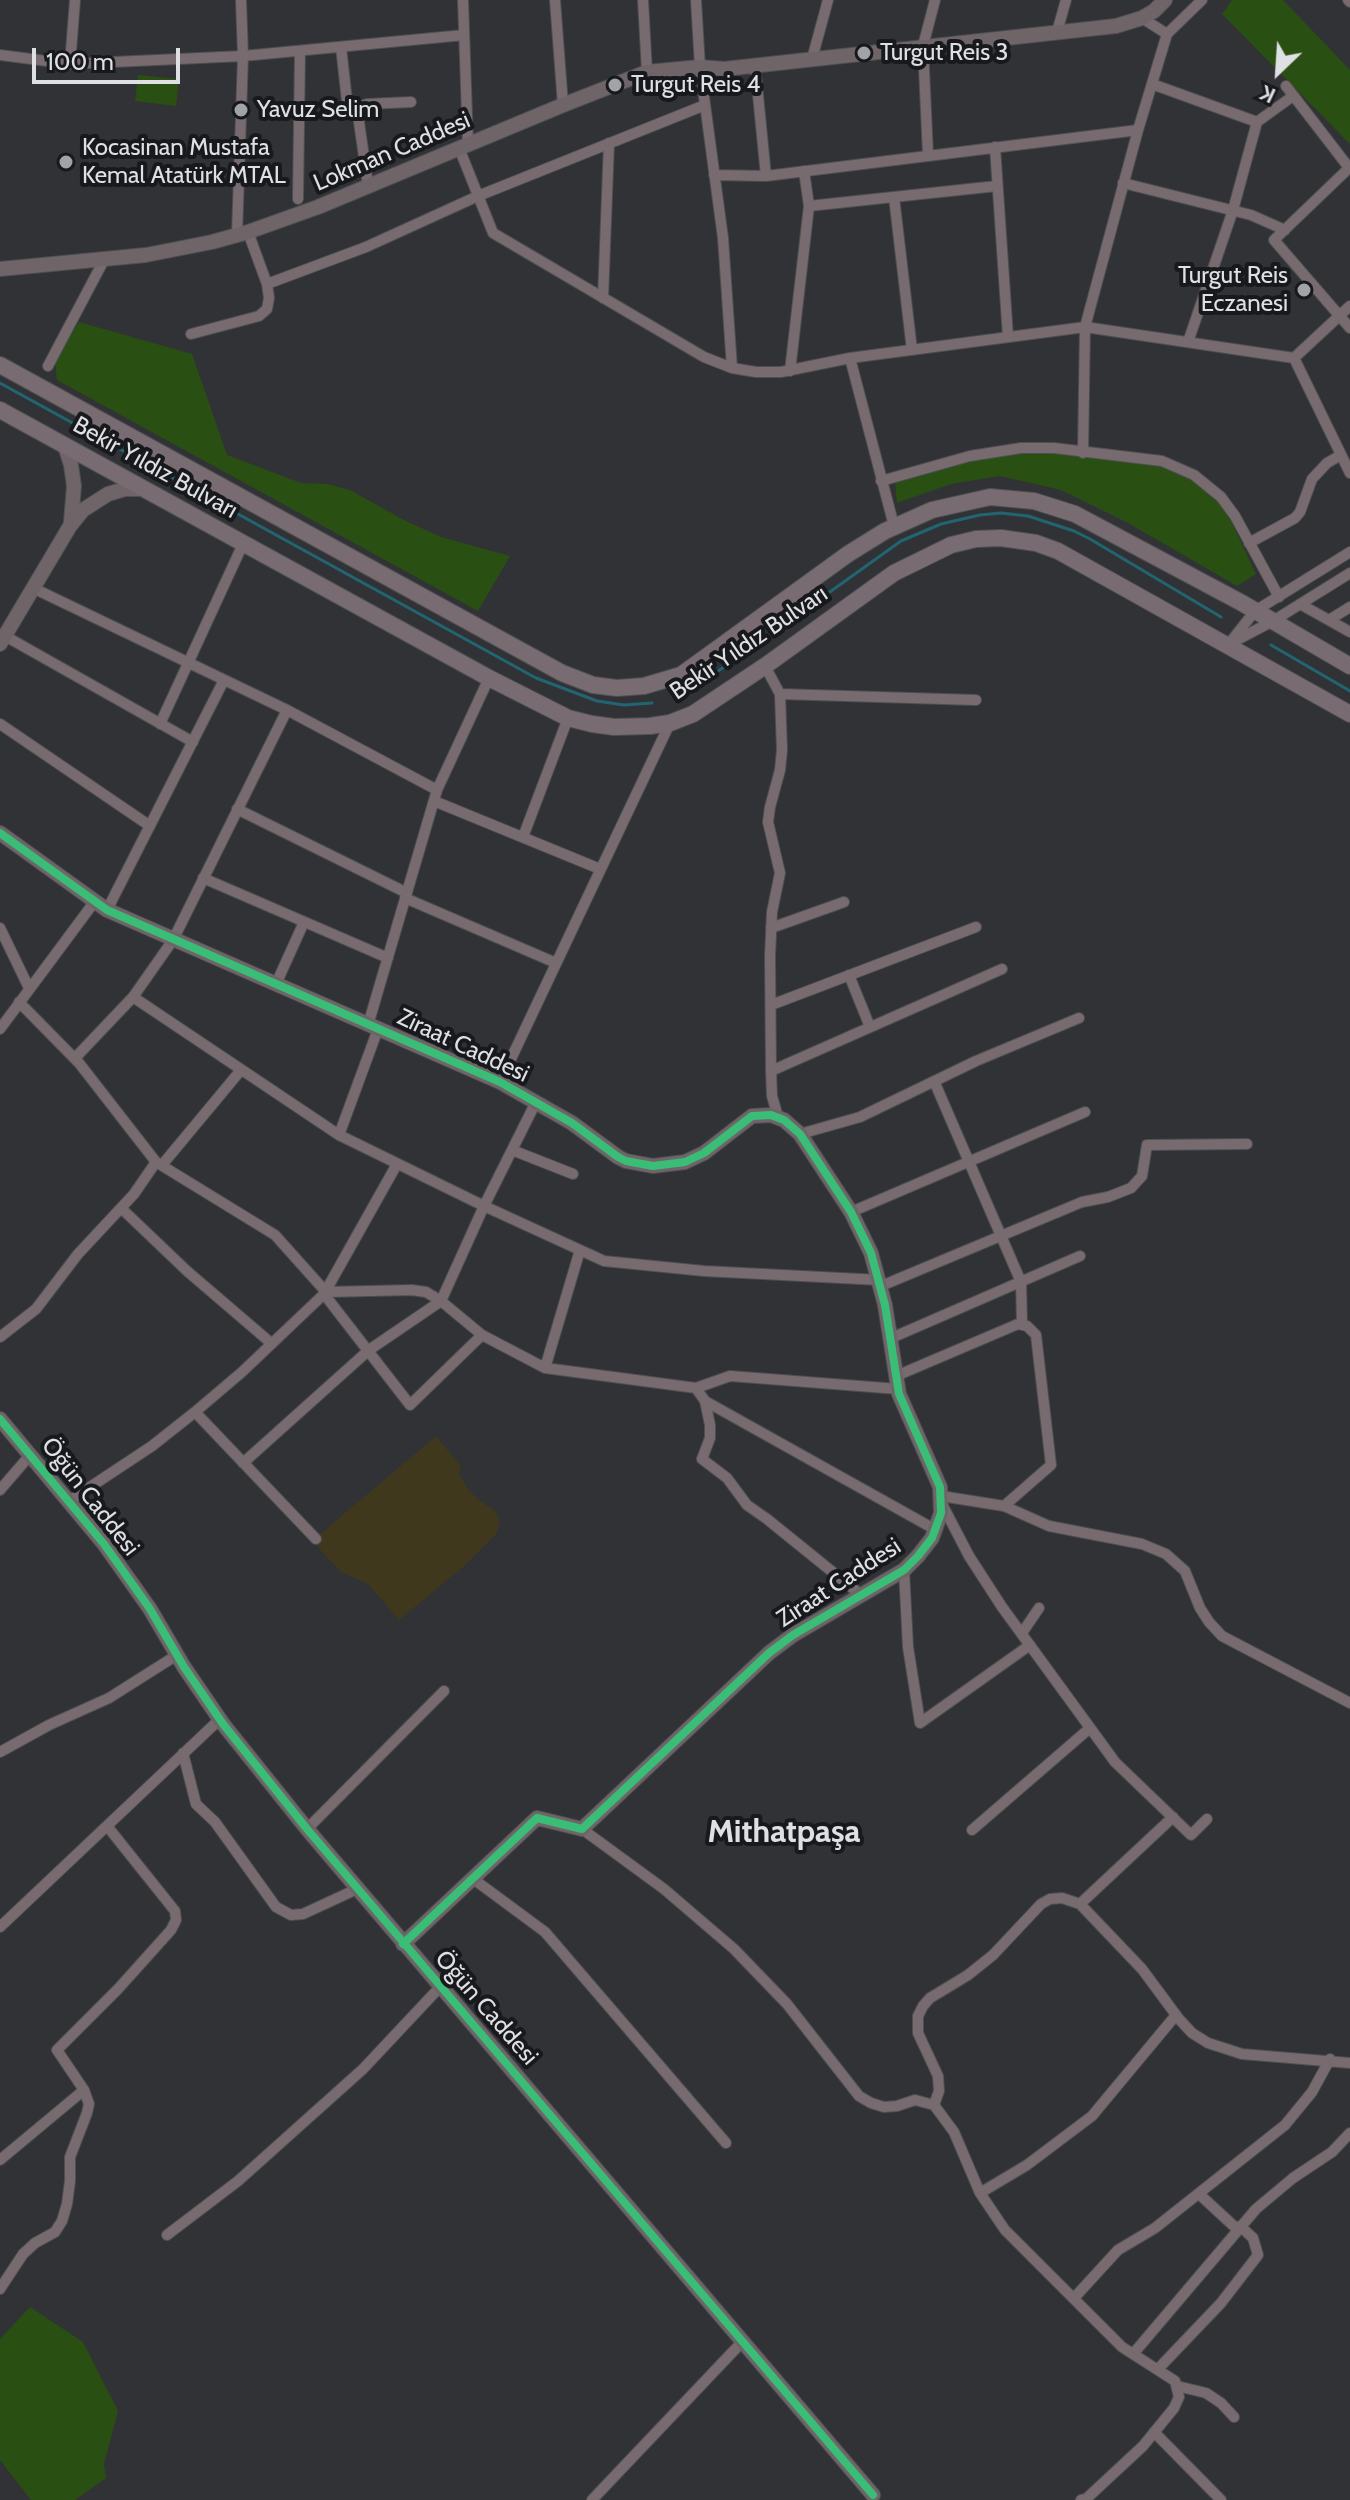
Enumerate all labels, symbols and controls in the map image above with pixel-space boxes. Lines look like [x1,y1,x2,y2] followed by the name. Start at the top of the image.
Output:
[36,32,184,82] scale bar
[1238,32,1318,112] north arrow
[880,39,1008,67] place label: Turgut Reis 3
[855,44,873,62] marker: Turgut Reis 3
[46,47,114,76] text: 100 m
[631,71,760,99] place label: Turgut Reis 4
[606,76,624,94] marker: Turgut Reis 4
[1256,79,1280,109] text: K
[257,96,379,124] place label: Yavuz Selim
[232,101,250,119] marker: Yavuz Selim
[309,106,475,198] street label: Lokman Caddesi
[82,134,286,190] place label: Kocasinan Mustafa Kemal Atatürk MTAL
[57,153,75,171] marker: Kocasinan Mustafa Kemal Atatürk MTAL
[1178,262,1288,318] place label: Turgut Reis Eczanesi
[1295,281,1313,299] marker: Turgut Reis Eczanesi
[68,411,242,525] street label: Bekir Yıldız Bulvarı
[665,580,833,706] street label: Bekir Yıldız Bulvarı
[393,1003,533,1089] street label: Ziraat Caddesi
[35,1432,145,1562] street label: Öğün Caddesi
[772,1532,906,1634] street label: Ziraat Caddesi
[707,1814,861,1852] district label: Mithatpaşa
[429,1945,543,2071] street label: Öğün Caddesi

